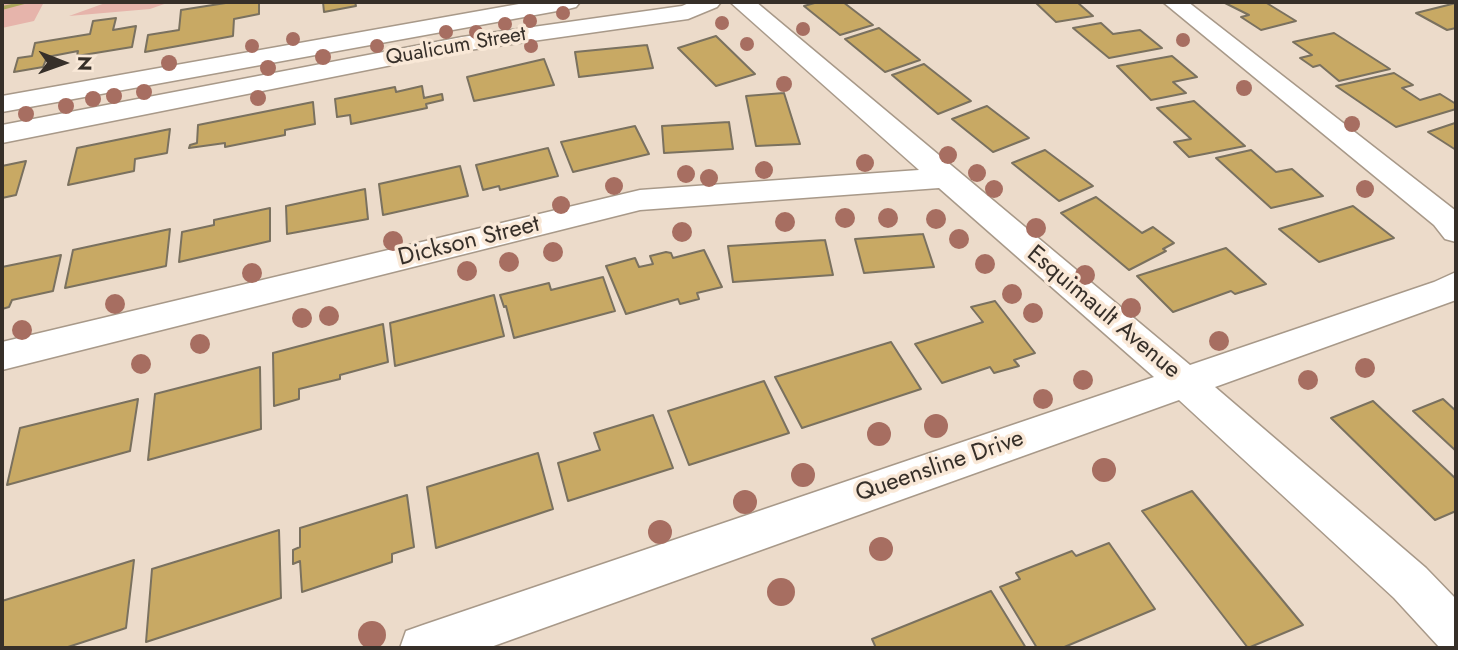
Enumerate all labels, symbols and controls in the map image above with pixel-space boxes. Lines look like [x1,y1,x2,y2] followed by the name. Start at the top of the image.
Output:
[384,22,528,72] street label: Qualicum Street
[28,28,98,98] north arrow
[71,56,98,71] text: N
[395,211,543,273] street label: Dickson Street
[1020,240,1186,386] street label: Esquimault Avenue
[852,425,1028,509] street label: Queensline Drive

